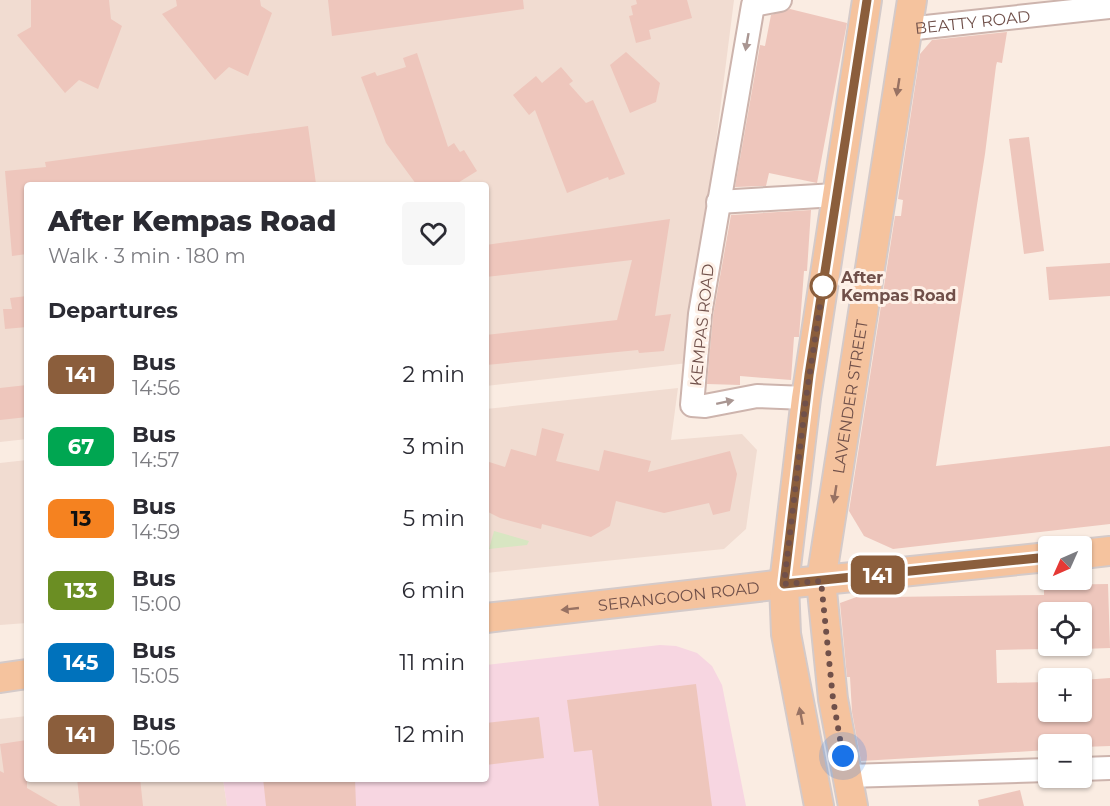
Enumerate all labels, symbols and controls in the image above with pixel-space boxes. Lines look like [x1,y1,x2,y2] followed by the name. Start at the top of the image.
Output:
[914,6,1031,38] street label: BEATTY ROAD
[742,32,751,51] one-way arrow
[893,78,902,97] one-way arrow
[402,202,465,265] button: heart
[48,204,336,238] text: After Kempas Road
[48,244,246,268] text: Walk · 3 min · 180 m
[686,263,718,387] street label: KEMPAS ROAD
[840,268,956,305] place label: After Kempas Road
[810,273,836,299] marker: After Kempas Road
[48,297,178,324] text: Departures
[828,317,871,475] street label: LAVENDER STREET
[132,349,176,376] text: Bus
[403,361,465,388] text: 2 min
[66,362,96,387] text: 141
[132,376,180,400] text: 14:56
[715,397,734,406] one-way arrow
[132,421,176,448] text: Bus
[403,433,465,460] text: 3 min
[68,434,94,459] text: 67
[132,448,180,472] text: 14:57
[830,485,839,504] one-way arrow
[132,493,176,520] text: Bus
[403,505,465,532] text: 5 min
[71,506,91,531] text: 13
[132,520,180,544] text: 14:59
[1038,536,1092,590] north arrow
[1038,536,1092,788] map controls
[844,556,912,594] line badge: 141
[863,563,893,588] text: 141
[132,565,176,592] text: Bus
[402,577,465,604] text: 6 min
[597,577,761,615] street label: SERANGOON ROAD
[65,578,98,603] text: 133
[132,592,181,616] text: 15:00
[1038,602,1092,656] button: locate
[560,604,579,614] one-way arrow
[132,637,176,664] text: Bus
[399,649,465,676] text: 11 min
[63,650,99,675] text: 145
[132,664,179,688] text: 15:05
[1038,668,1092,722] button: +
[796,706,805,725] one-way arrow
[132,709,176,736] text: Bus
[395,721,465,748] text: 12 min
[66,722,96,747] text: 141
[1038,734,1092,788] button: −
[132,736,180,760] text: 15:06
[828,741,858,771] your location

